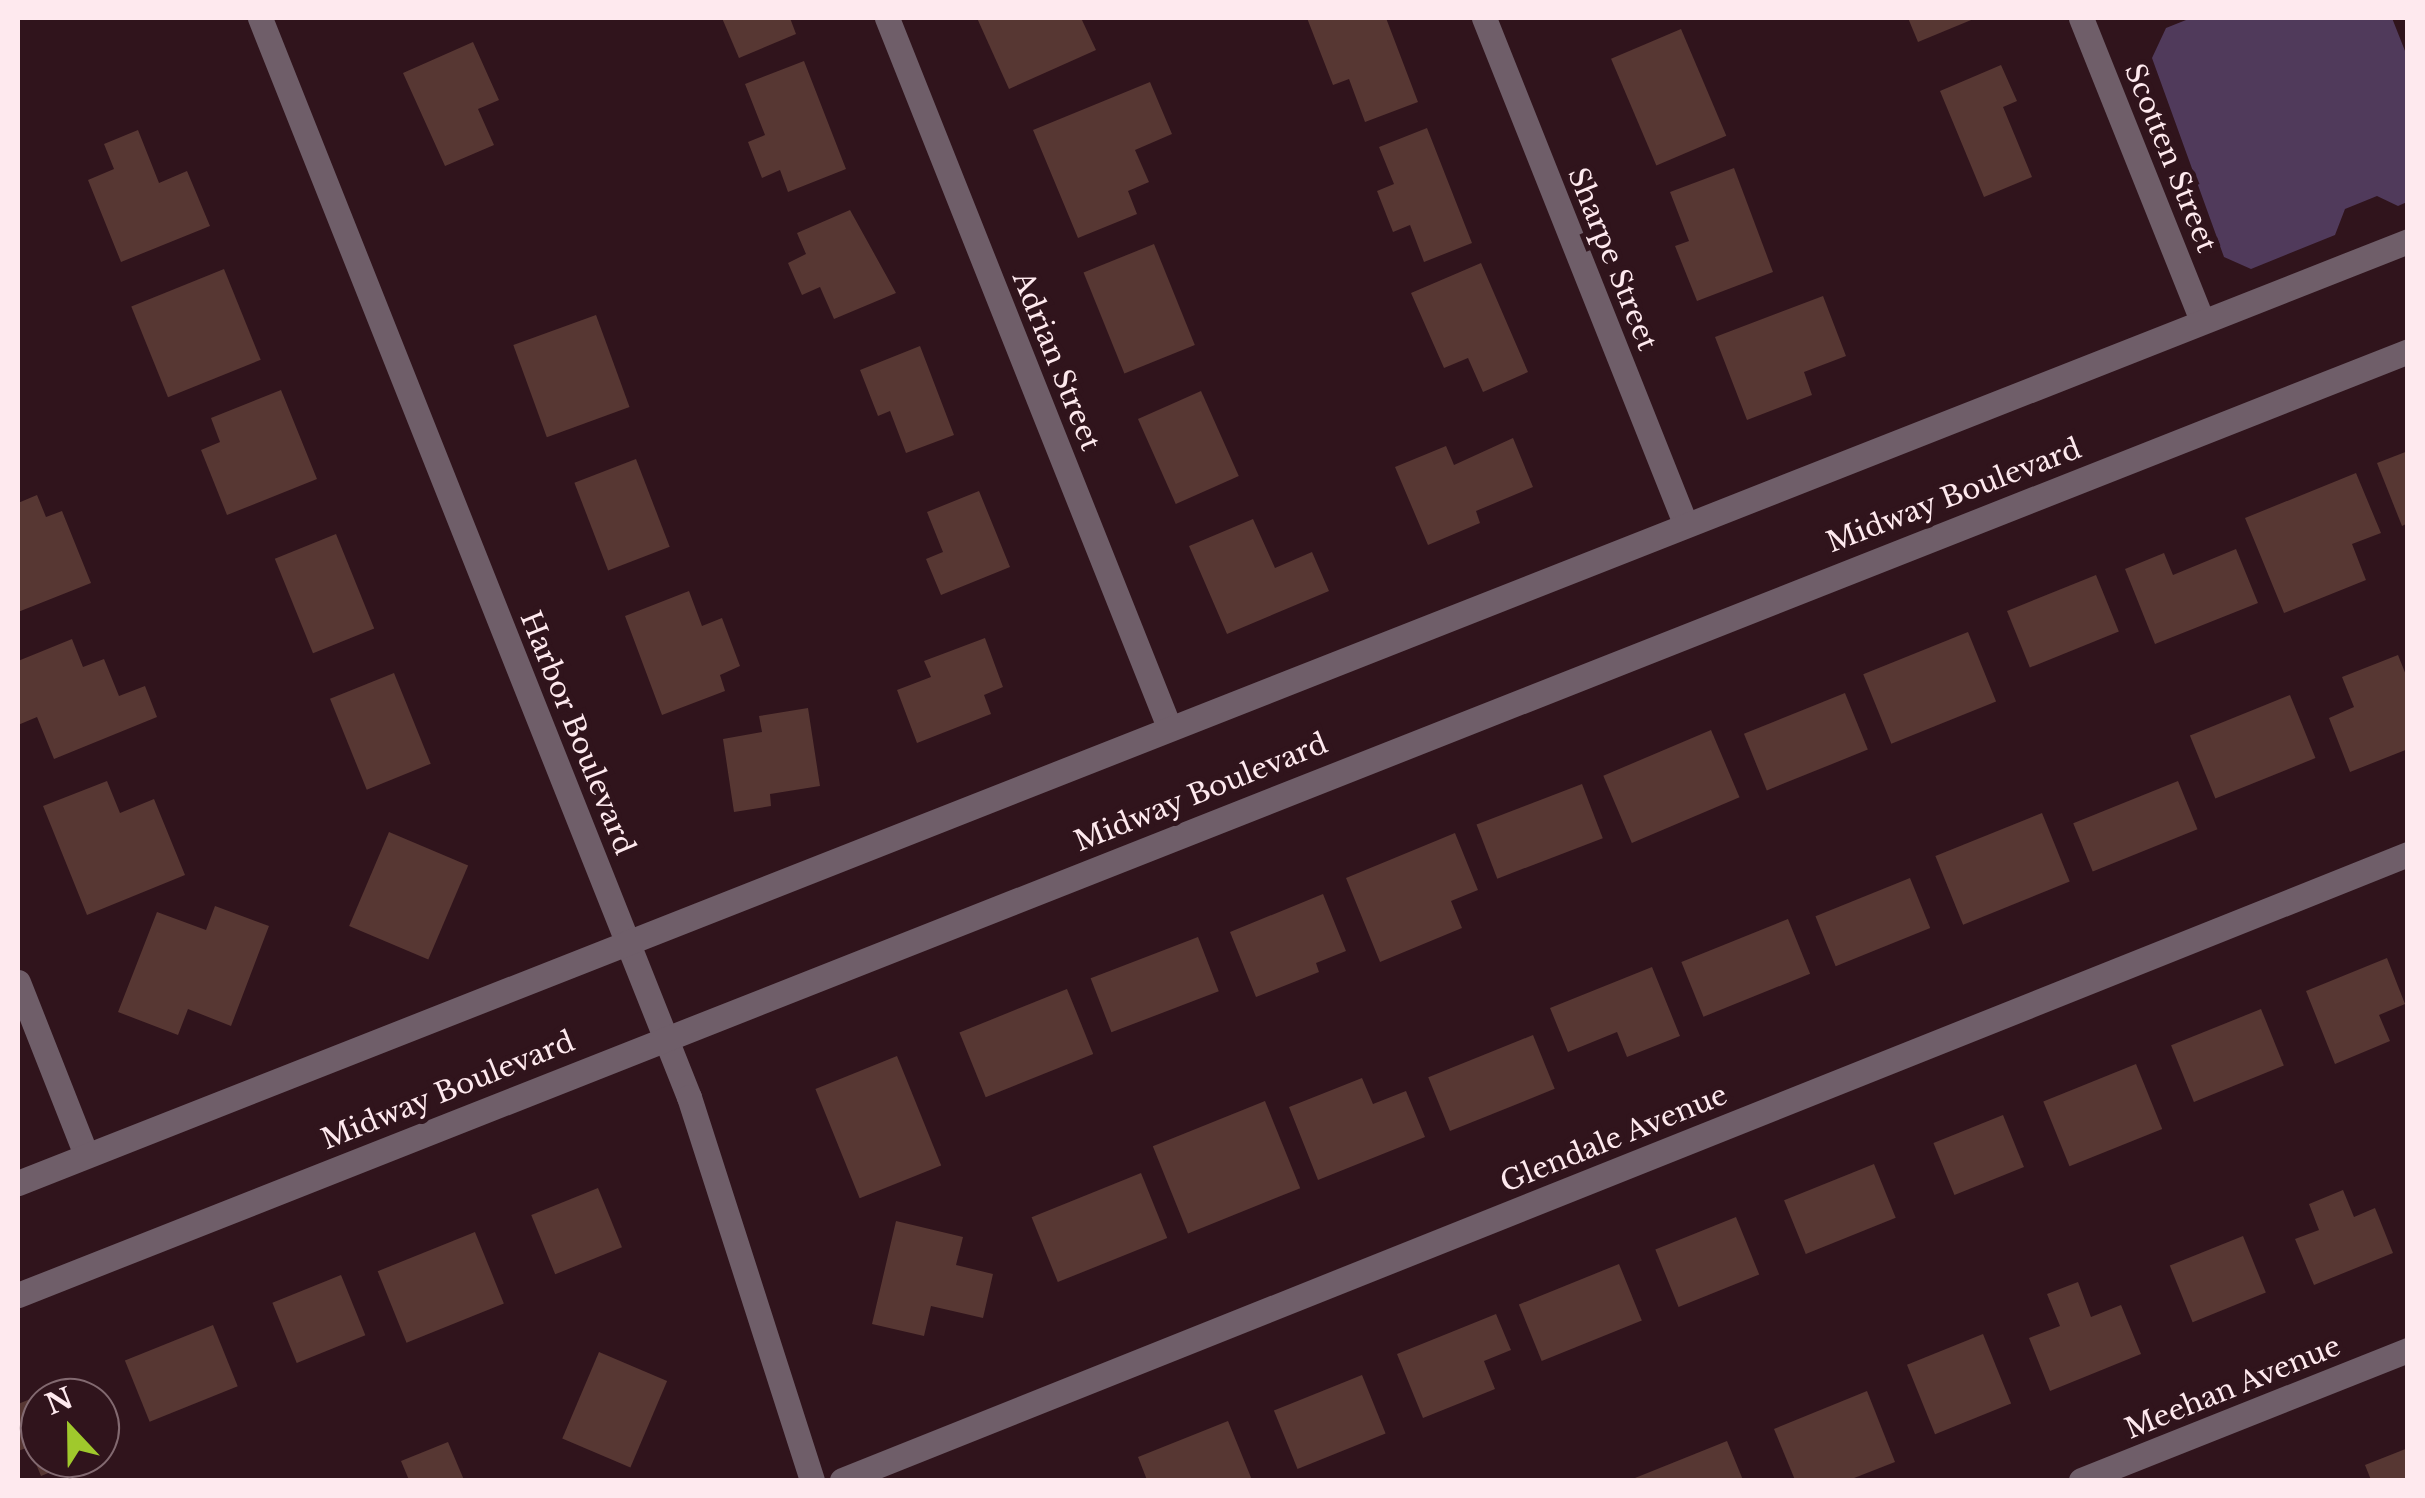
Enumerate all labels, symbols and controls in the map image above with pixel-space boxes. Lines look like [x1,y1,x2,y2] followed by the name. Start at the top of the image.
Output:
[2117,59,2223,257] street label: Scotten Street
[1560,163,1664,355] street label: Sharpe Street
[1005,267,1107,455] street label: Adrian Street
[1822,432,2086,560] street label: Midway Boulevard
[513,606,641,860] street label: Harbor Boulevard
[1069,727,1333,859] street label: Midway Boulevard
[316,1025,580,1157] street label: Midway Boulevard
[1495,1078,1733,1200] street label: Glendale Avenue
[2120,1329,2346,1447] street label: Meehan Avenue
[20,1378,120,1478] north arrow
[41,1380,78,1423] text: N

